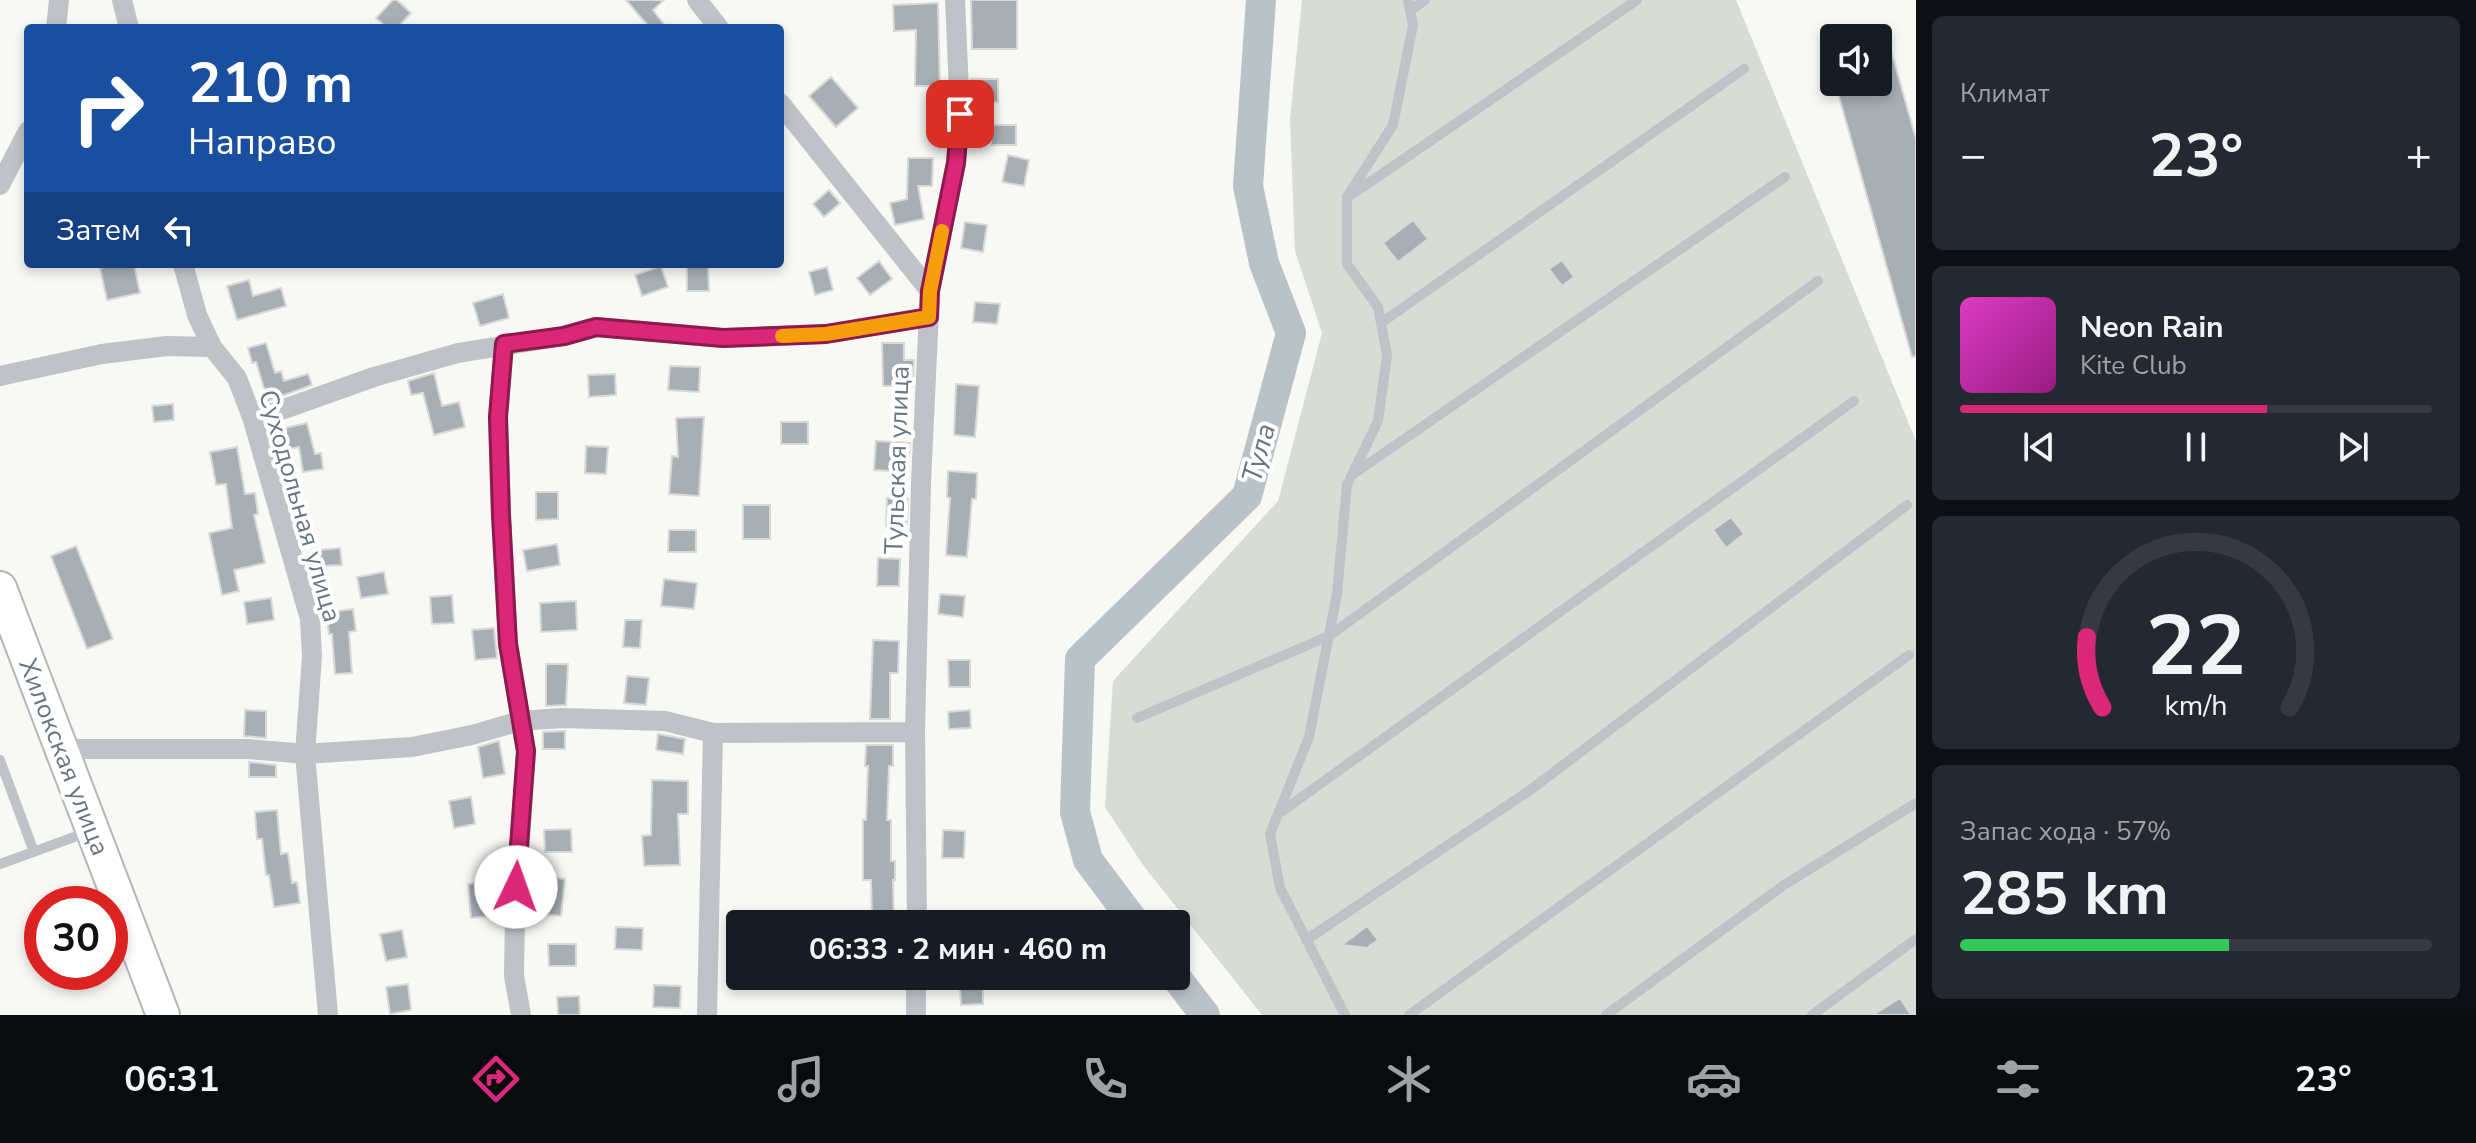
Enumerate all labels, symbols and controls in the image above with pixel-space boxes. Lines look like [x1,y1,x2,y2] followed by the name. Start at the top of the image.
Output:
[1820,24,1892,96] map controls
[1820,24,1892,96] button: sound
[188,45,353,122] text: 210 m
[56,56,160,160] icon: right
[1960,76,2049,111] text: Климат
[926,80,994,148] pin
[938,92,982,136] icon: arrive
[2149,115,2243,197] text: 23°
[188,118,337,167] text: Направо
[1960,126,1986,186] text: −
[2406,126,2432,186] text: +
[157,208,201,252] icon: left
[56,210,141,251] text: Затем
[2080,307,2224,348] text: Neon Rain
[2080,348,2187,383] text: Kite Club
[876,365,918,555] street label: Тульская улица
[250,386,350,626] street label: Суходольная улица
[1233,419,1285,487] water label: Тула
[2017,425,2061,469] icon: previous
[2174,425,2218,469] icon: pause
[2331,425,2375,469] icon: next
[2146,590,2246,703] text: 22
[10,653,118,861] street label: Хилокская улица
[2165,687,2227,726] text: km/h
[1960,814,2171,849] text: Запас хода · 57%
[474,845,558,929] position arrow
[1960,853,2169,935] text: 285 km
[24,886,128,990] speed limit sign: 30
[809,929,1107,970] text: 06:33 · 2 мин · 460 m
[468,1051,524,1107] icon: directions
[773,1051,829,1107] icon: music
[1077,1051,1133,1107] icon: phone
[1381,1051,1437,1107] icon: climate
[1686,1051,1742,1107] icon: car
[1990,1051,2046,1107] icon: filters
[124,1055,220,1104] text: 06:31
[2295,1055,2352,1104] text: 23°

